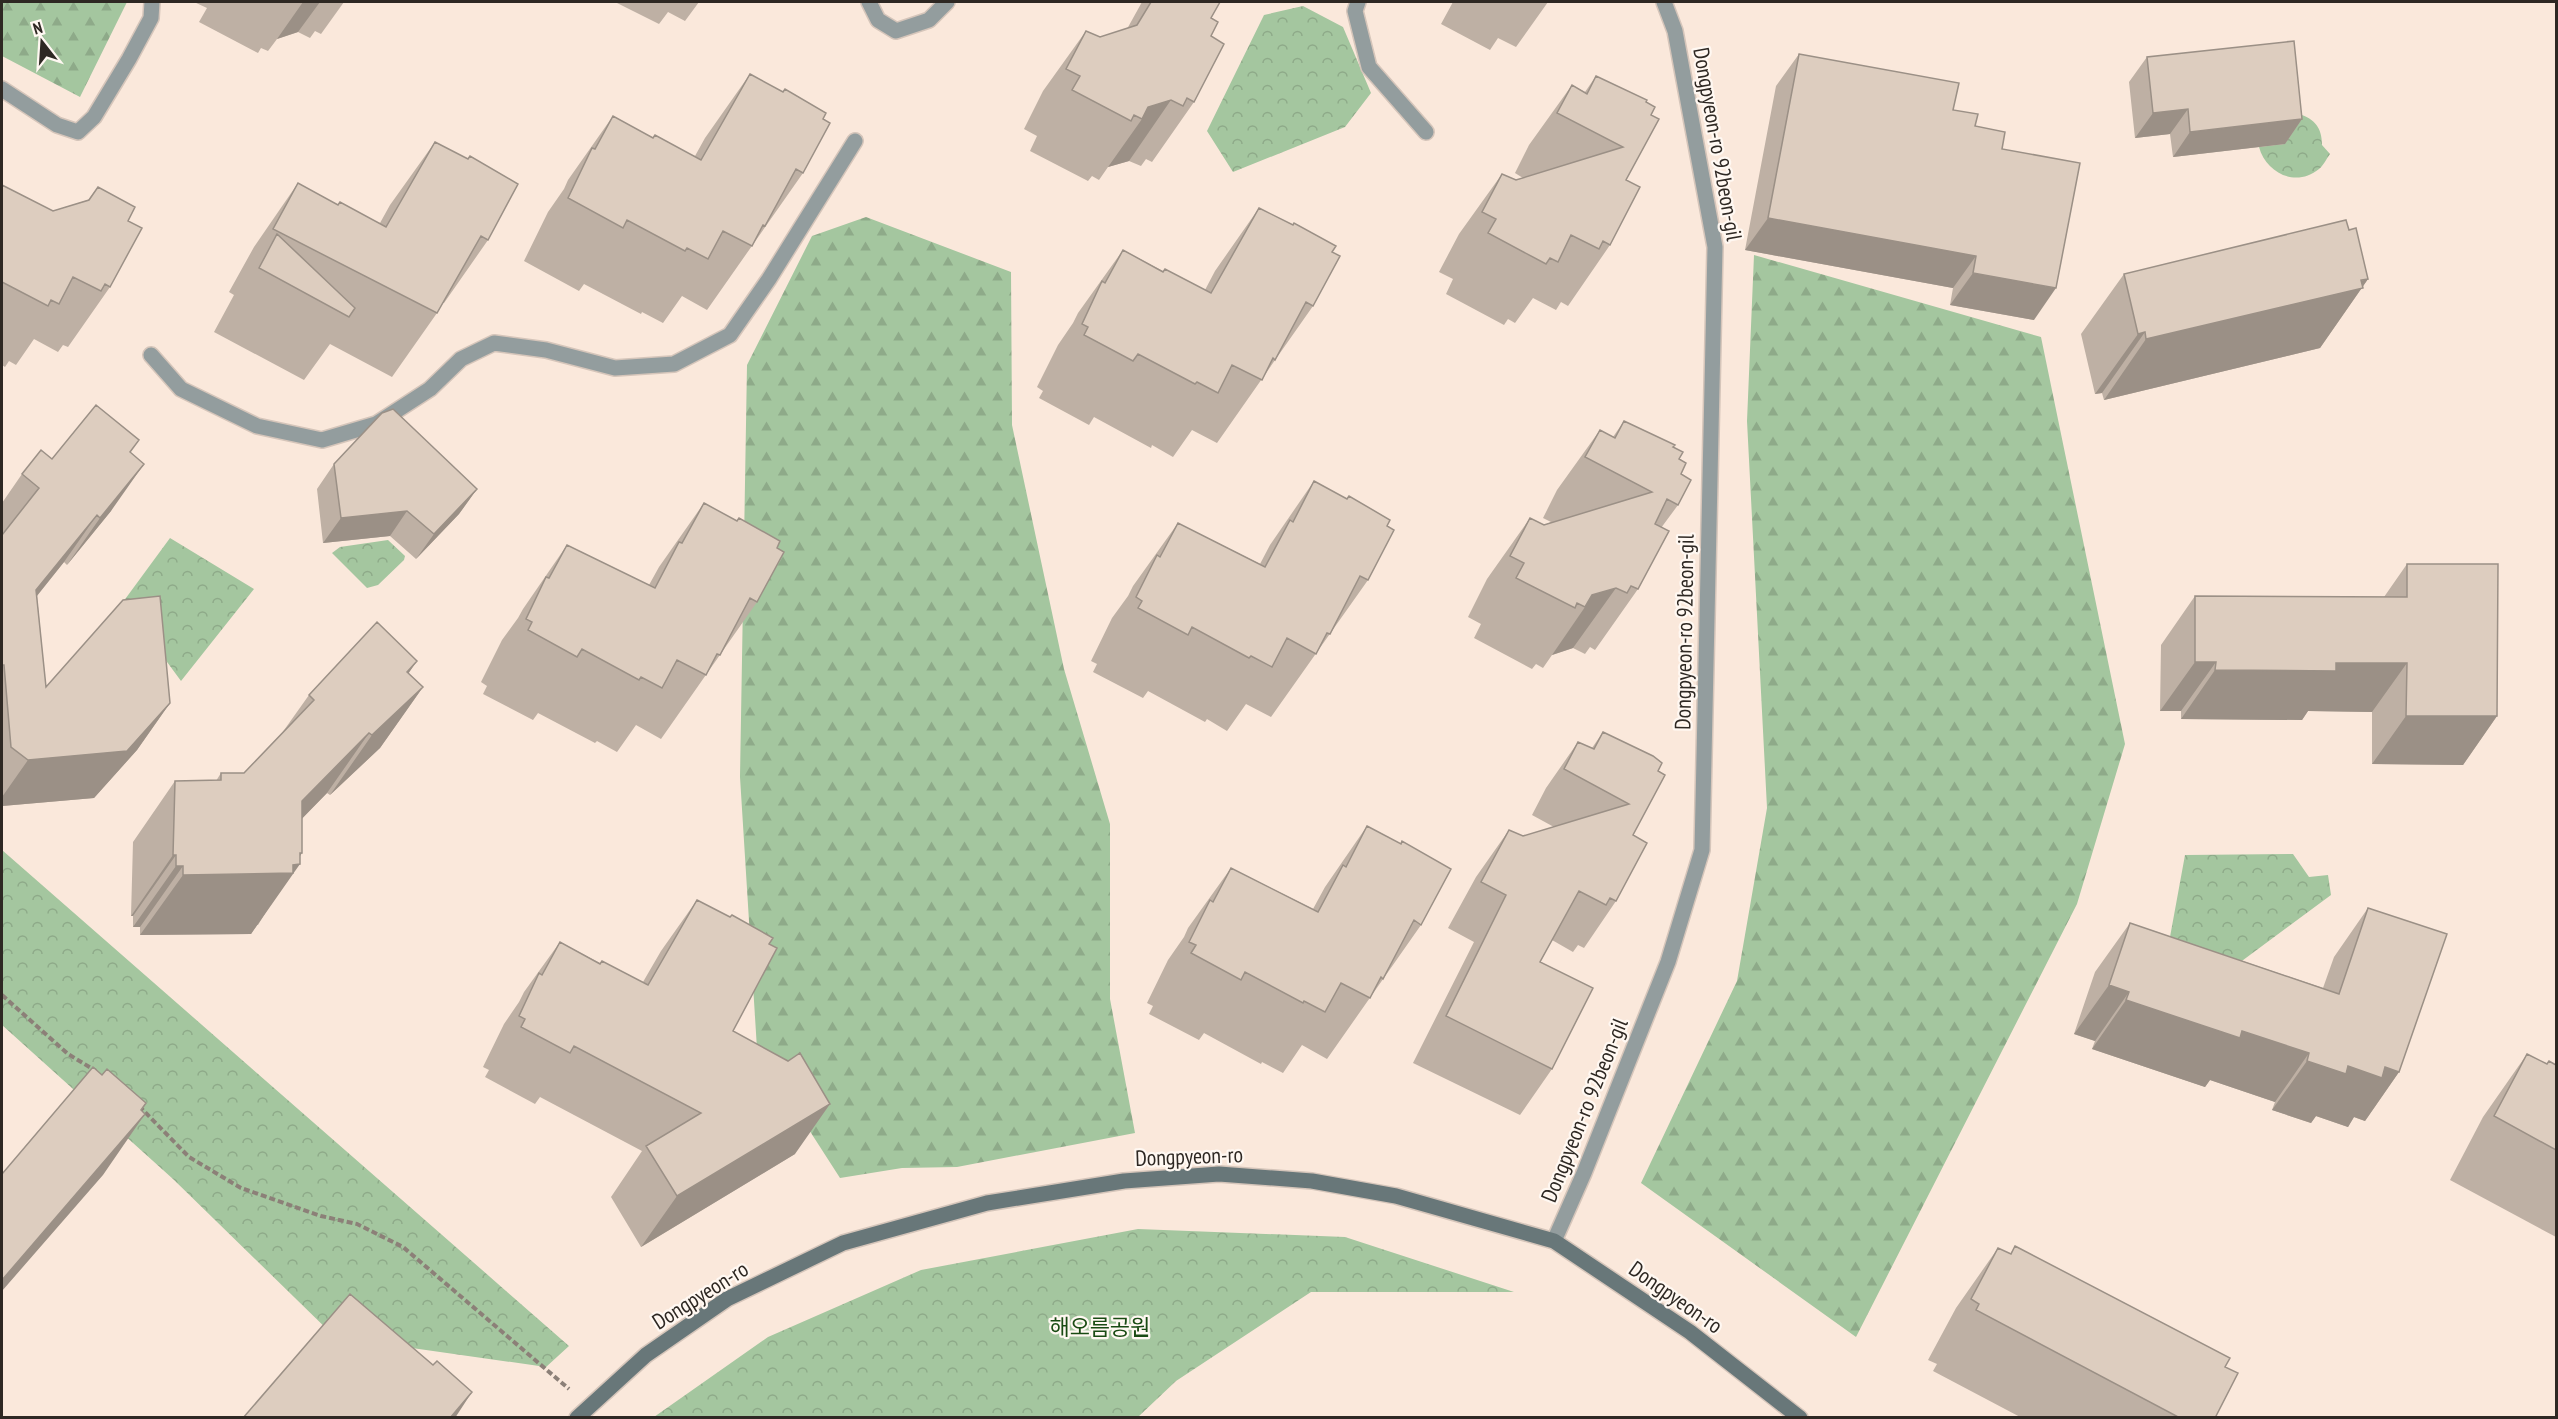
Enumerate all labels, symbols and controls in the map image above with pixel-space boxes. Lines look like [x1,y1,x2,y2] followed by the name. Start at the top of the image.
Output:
[12,12,72,72] north arrow
[31,17,45,38] text: N
[1687,45,1749,244] street label: Dongpyeon-ro 92beon-gil
[1668,533,1700,730] street label: Dongpyeon-ro 92beon-gil
[1534,1013,1634,1206] street label: Dongpyeon-ro 92beon-gil
[1135,1140,1243,1172] street label: Dongpyeon-ro
[647,1255,753,1335] street label: Dongpyeon-ro
[1624,1255,1728,1339] street label: Dongpyeon-ro
[1049,1313,1151,1341] park label: 해오름공원

